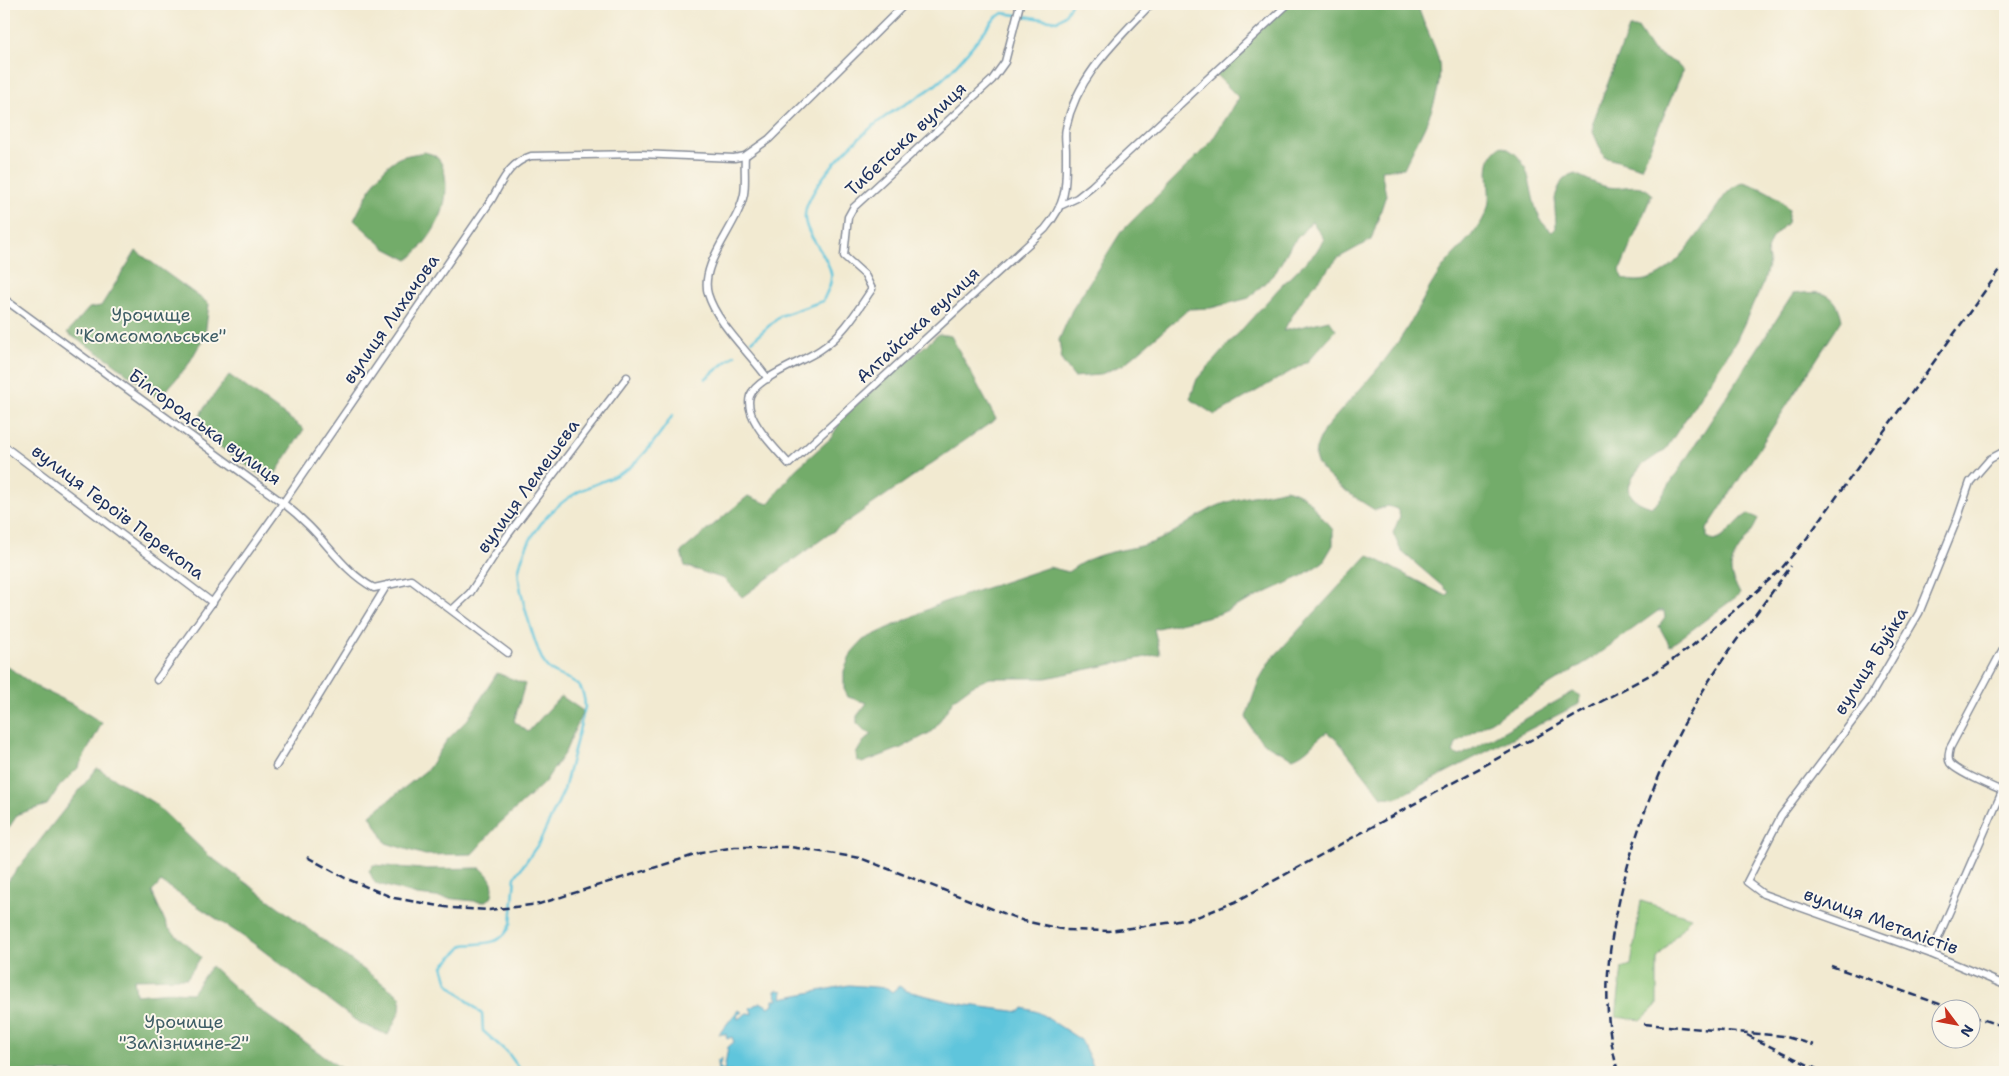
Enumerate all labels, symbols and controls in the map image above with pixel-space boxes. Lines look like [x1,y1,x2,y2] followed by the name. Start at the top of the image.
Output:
[840,77,972,201] street label: Тибетська вулиця
[337,249,445,389] street label: вулиця Лихачова
[851,261,985,389] street label: Алтайська вулиця
[75,303,227,348] park label: Урочище "Комсомольське"
[124,363,286,491] street label: Білгородська вулиця
[471,414,585,558] street label: вулиця Лемешєва
[27,439,209,585] street label: вулиця Героїв Перекопа
[1828,603,1914,719] street label: вулиця Буйка
[1801,882,1961,960] street label: вулиця Металістів
[1932,998,1982,1048] north arrow
[119,1010,249,1055] park label: Урочище "Залізничне-2"
[1956,1021,1978,1040] text: N

